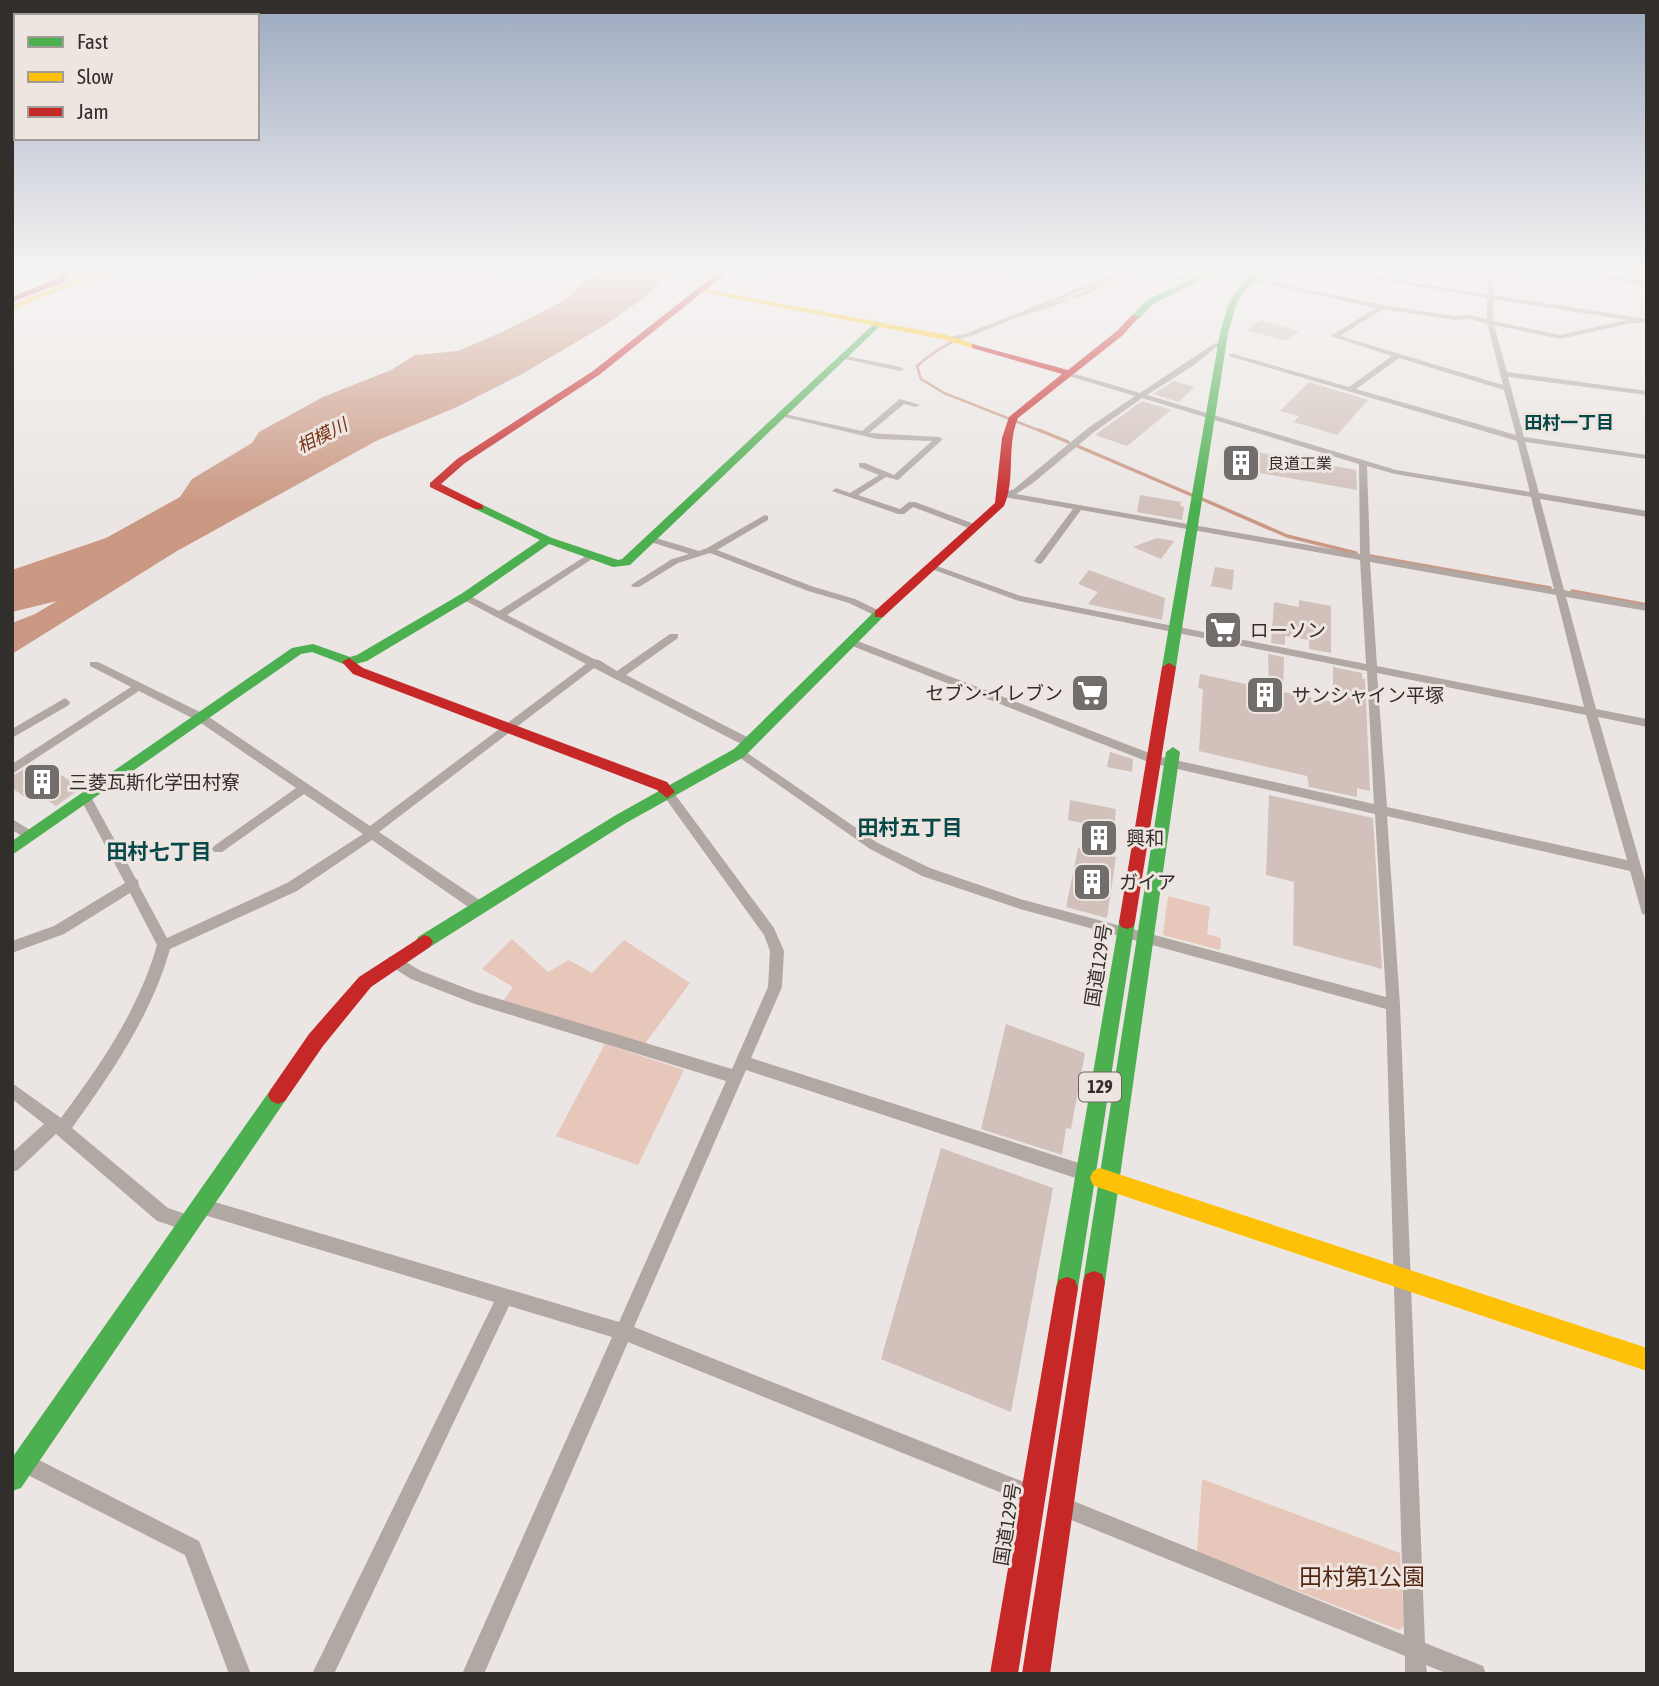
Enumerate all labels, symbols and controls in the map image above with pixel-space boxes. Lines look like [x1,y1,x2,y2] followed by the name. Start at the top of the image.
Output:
[14,14,259,140] legend
[77,29,108,53] text: Fast
[77,64,114,88] text: Slow
[77,99,109,123] text: Jam
[1524,412,1614,433] district label: 田村一丁目
[293,413,352,457] water label: 相模川
[1220,442,1262,484] building icon: 良道工業
[1268,454,1332,472] place label: 良道工業
[1202,609,1244,651] supermarket icon: ローソン
[1250,619,1326,641] place label: ローソン
[1069,672,1111,714] supermarket icon: セブン-イレブン
[1244,674,1286,716] building icon: サンシャイン平塚
[925,682,1063,704] place label: セブン-イレブン
[1292,684,1444,706] place label: サンシャイン平塚
[21,761,63,803] building icon: 三菱瓦斯化学田村寮
[69,771,240,793] place label: 三菱瓦斯化学田村寮
[858,815,963,839] district label: 田村五丁目
[1078,817,1120,859] building icon: 興和
[1126,827,1164,849] place label: 興和
[107,839,212,863] district label: 田村七丁目
[1071,861,1113,903] building icon: ガイア
[1119,871,1176,893] place label: ガイア
[1081,922,1115,1008] street label: 国道129号
[1079,1072,1121,1102] road number: 129
[990,1481,1024,1567] street label: 国道129号
[1299,1564,1425,1590] park label: 田村第1公園

